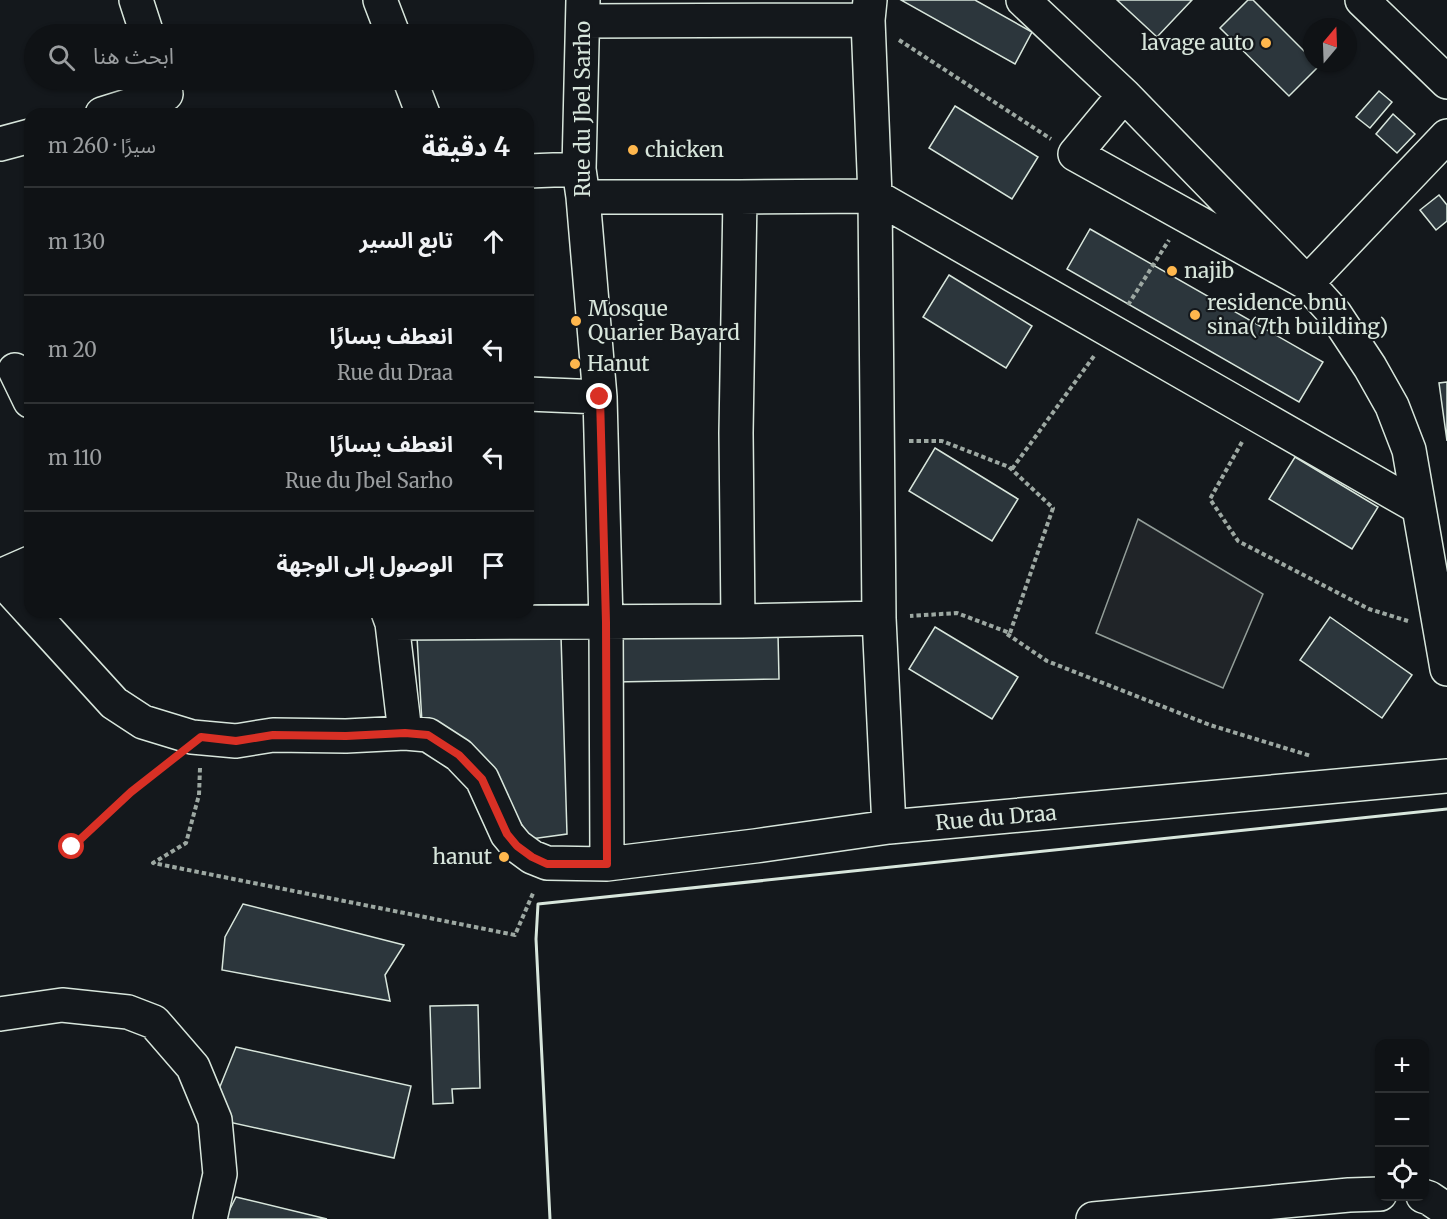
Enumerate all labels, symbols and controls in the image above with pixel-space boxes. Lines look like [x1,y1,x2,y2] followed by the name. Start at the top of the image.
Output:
[1303,18,1357,72] north arrow
[569,21,596,197] street label: Rue du Jbel Sarho
[24,24,534,90] search box
[1141,29,1254,56] place label: lavage auto
[1259,36,1273,50] marker: lavage auto
[45,41,78,74] icon: search
[93,42,174,70] text: ابحث هنا
[422,130,510,163] text: 4 دقيقة
[48,133,156,158] text: سيرًا · 260 m
[645,136,724,163] place label: chicken
[626,143,640,157] marker: chicken
[477,225,510,258] icon: ahead
[360,226,453,254] text: تابع السير
[48,229,105,254] text: 130 m
[1184,257,1234,284] place label: najib
[1165,264,1179,278] marker: najib
[1207,289,1388,340] place label: residence bnu sina(7th building)
[588,295,740,346] place label: Mosque Quarier Bayard
[1188,308,1202,322] marker: residence bnu sina(7th building)
[569,314,583,328] marker: Mosque Quarier Bayard
[330,322,453,350] text: انعطف يسارًا
[477,333,510,366] icon: left
[48,337,97,362] text: 20 m
[587,350,650,377] place label: Hanut
[568,357,582,371] marker: Hanut
[337,360,453,385] text: Rue du Draa
[586,383,612,409] route end
[330,430,453,458] text: انعطف يسارًا
[477,441,510,474] icon: left
[48,445,102,470] text: 110 m
[285,468,453,493] text: Rue du Jbel Sarho
[477,549,510,582] icon: arrive
[276,550,453,578] text: الوصول إلى الوجهة
[934,799,1058,836] street label: Rue du Draa
[58,833,84,859] route start
[432,843,492,870] place label: hanut
[497,850,511,864] marker: hanut
[1375,1039,1429,1201] map controls
[1375,1039,1429,1093] button: +
[1375,1093,1429,1147] button: −
[1375,1147,1429,1201] button: locate

